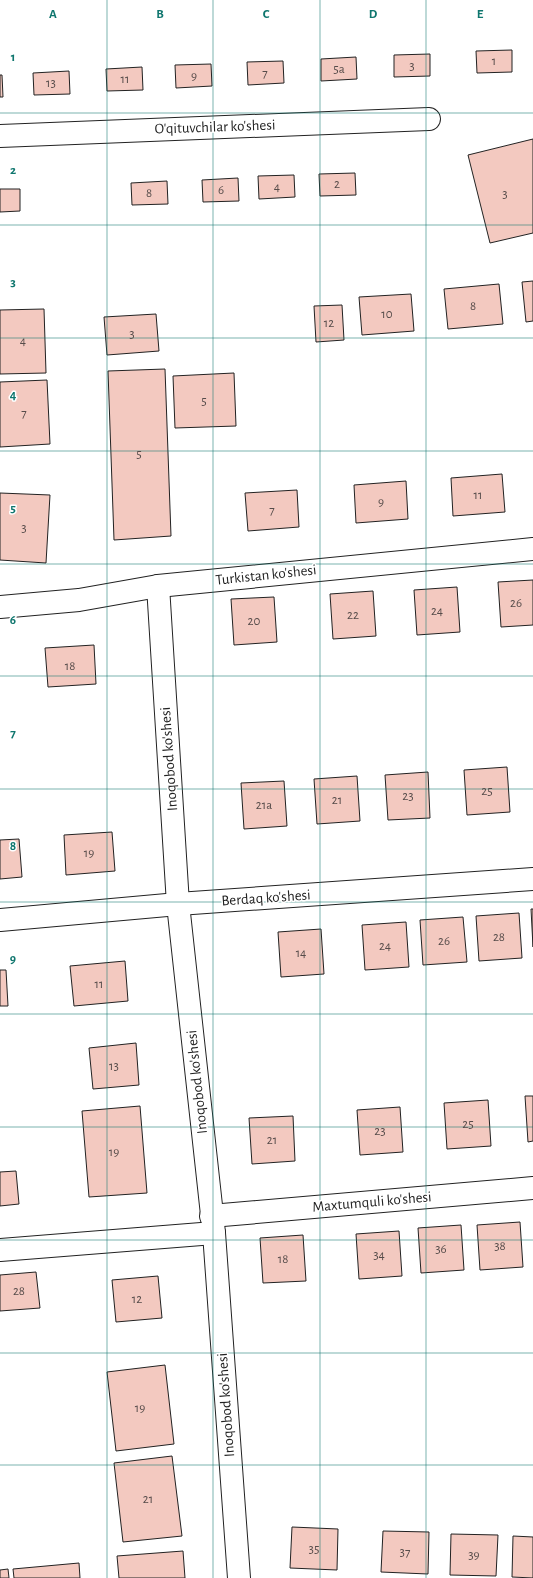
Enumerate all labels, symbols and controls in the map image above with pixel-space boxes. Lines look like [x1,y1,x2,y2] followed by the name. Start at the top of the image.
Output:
[49,8,57,21] text: A
[156,8,164,21] text: B
[263,8,270,21] text: C
[369,8,378,21] text: D
[477,8,484,21] text: E
[11,51,15,64] text: 1
[492,55,496,68] house number: 1
[409,60,415,73] house number: 3
[333,63,345,76] house number: 5a
[262,67,268,80] house number: 7
[191,70,197,83] house number: 9
[121,73,129,86] house number: 11
[46,77,56,90] house number: 13
[154,117,276,137] street label: O'qituvchilar ko'shesi
[10,164,16,177] text: 2
[334,178,340,191] house number: 2
[274,181,280,194] house number: 4
[218,184,224,197] house number: 6
[146,187,152,200] house number: 8
[502,188,508,201] house number: 3
[10,276,16,289] text: 3
[470,300,476,313] house number: 8
[381,308,393,321] house number: 10
[324,317,334,330] house number: 12
[129,328,135,341] house number: 3
[20,335,26,348] house number: 4
[10,389,17,402] text: 4
[201,395,207,408] house number: 5
[21,407,27,420] house number: 7
[136,448,142,461] house number: 5
[474,489,482,502] house number: 11
[378,496,384,509] house number: 9
[10,502,16,515] text: 5
[269,504,275,517] house number: 7
[21,522,27,535] house number: 3
[215,562,317,588] street label: Turkistan ko'shesi
[510,597,522,610] house number: 26
[431,605,443,618] house number: 24
[347,609,359,622] house number: 22
[10,614,16,627] text: 6
[248,615,261,628] house number: 20
[65,660,75,673] house number: 18
[158,706,180,812] street label: Inoqobod ko'shesi
[10,727,16,740] text: 7
[481,785,493,798] house number: 25
[402,790,414,803] house number: 23
[332,794,342,807] house number: 21
[256,799,272,812] house number: 21a
[10,840,16,853] text: 8
[84,847,94,860] house number: 19
[221,887,311,909] street label: Berdaq ko'shesi
[493,931,505,944] house number: 28
[438,935,450,948] house number: 26
[379,940,391,953] house number: 24
[296,947,306,960] house number: 14
[10,953,16,966] text: 9
[95,978,103,991] house number: 11
[184,1029,210,1135] street label: Inoqobod ko'shesi
[109,1060,119,1073] house number: 13
[462,1118,474,1131] house number: 25
[374,1125,386,1138] house number: 23
[267,1134,277,1147] house number: 21
[109,1146,119,1159] house number: 19
[312,1189,432,1215] street label: Maxtumquli ko'shesi
[494,1240,506,1253] house number: 38
[435,1243,447,1256] house number: 36
[373,1249,385,1262] house number: 34
[278,1253,288,1266] house number: 18
[13,1285,25,1298] house number: 28
[132,1293,142,1306] house number: 12
[215,1352,237,1458] street label: Inoqobod ko'shesi
[135,1402,145,1415] house number: 19
[143,1493,153,1506] house number: 21
[309,1543,319,1556] house number: 35
[400,1546,411,1559] house number: 37
[468,1549,480,1562] house number: 39

